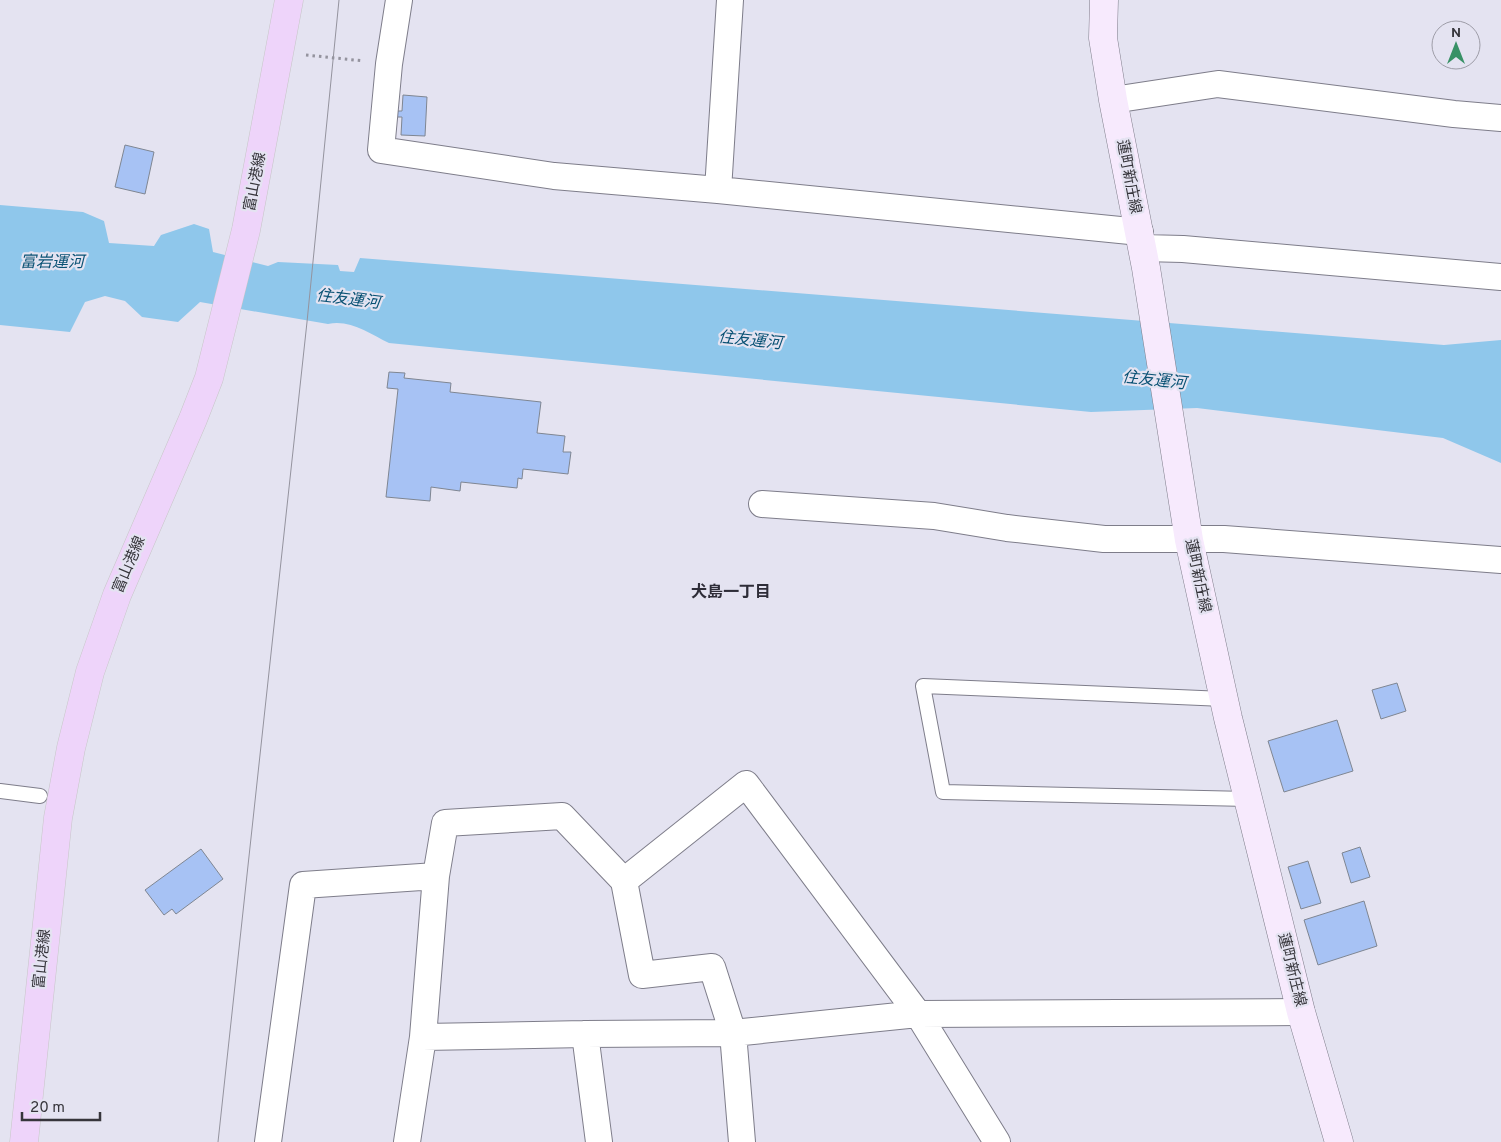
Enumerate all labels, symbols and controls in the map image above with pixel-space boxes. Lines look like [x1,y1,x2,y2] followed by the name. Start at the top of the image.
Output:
[1431,20,1481,70] north arrow
[1451,25,1461,42] text: N
[1112,138,1144,216] street label: 蓮町新庄線
[241,151,271,213] street label: 富山港線
[20,253,87,273] water label: 富岩運河
[315,286,384,314] water label: 住友運河
[717,328,786,355] water label: 住友運河
[1121,368,1190,395] water label: 住友運河
[110,534,150,596] street label: 富山港線
[1180,537,1214,615] street label: 蓮町新庄線
[691,583,771,603] district label: 犬島一丁目
[30,928,56,990] street label: 富山港線
[1273,931,1309,1009] street label: 蓮町新庄線
[22,1090,100,1122] scale bar
[30,1099,65,1118] text: 20 m

